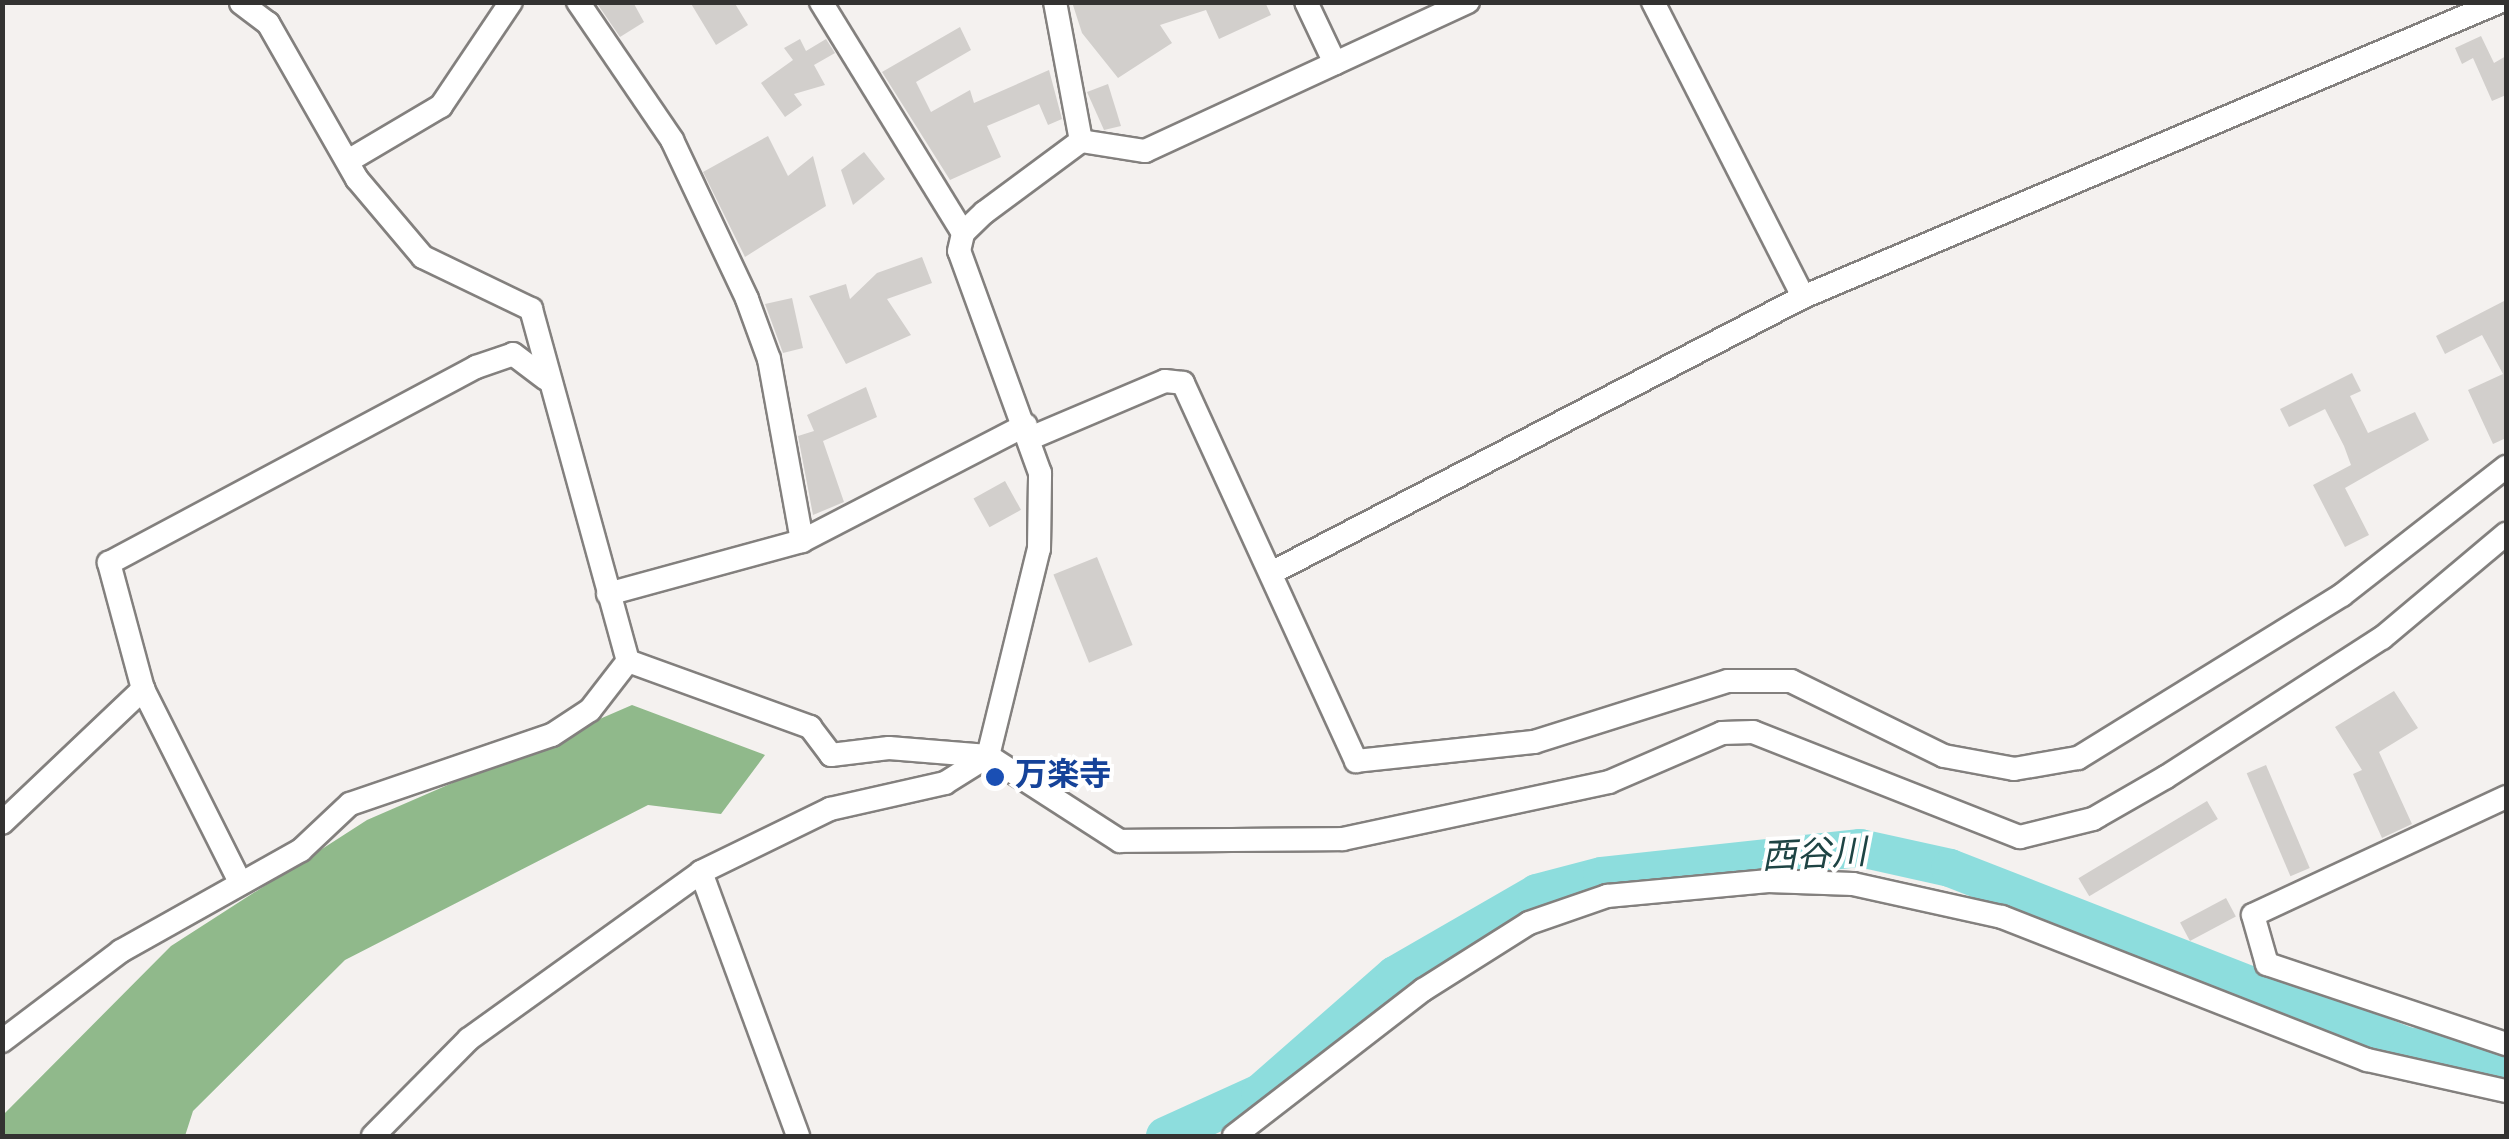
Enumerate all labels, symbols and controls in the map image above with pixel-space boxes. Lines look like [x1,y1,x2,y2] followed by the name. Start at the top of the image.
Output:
[1015,758,1111,796] place label: 万楽寺
[984,766,1006,788] marker: 万楽寺
[1760,833,1868,881] water label: 西谷川

